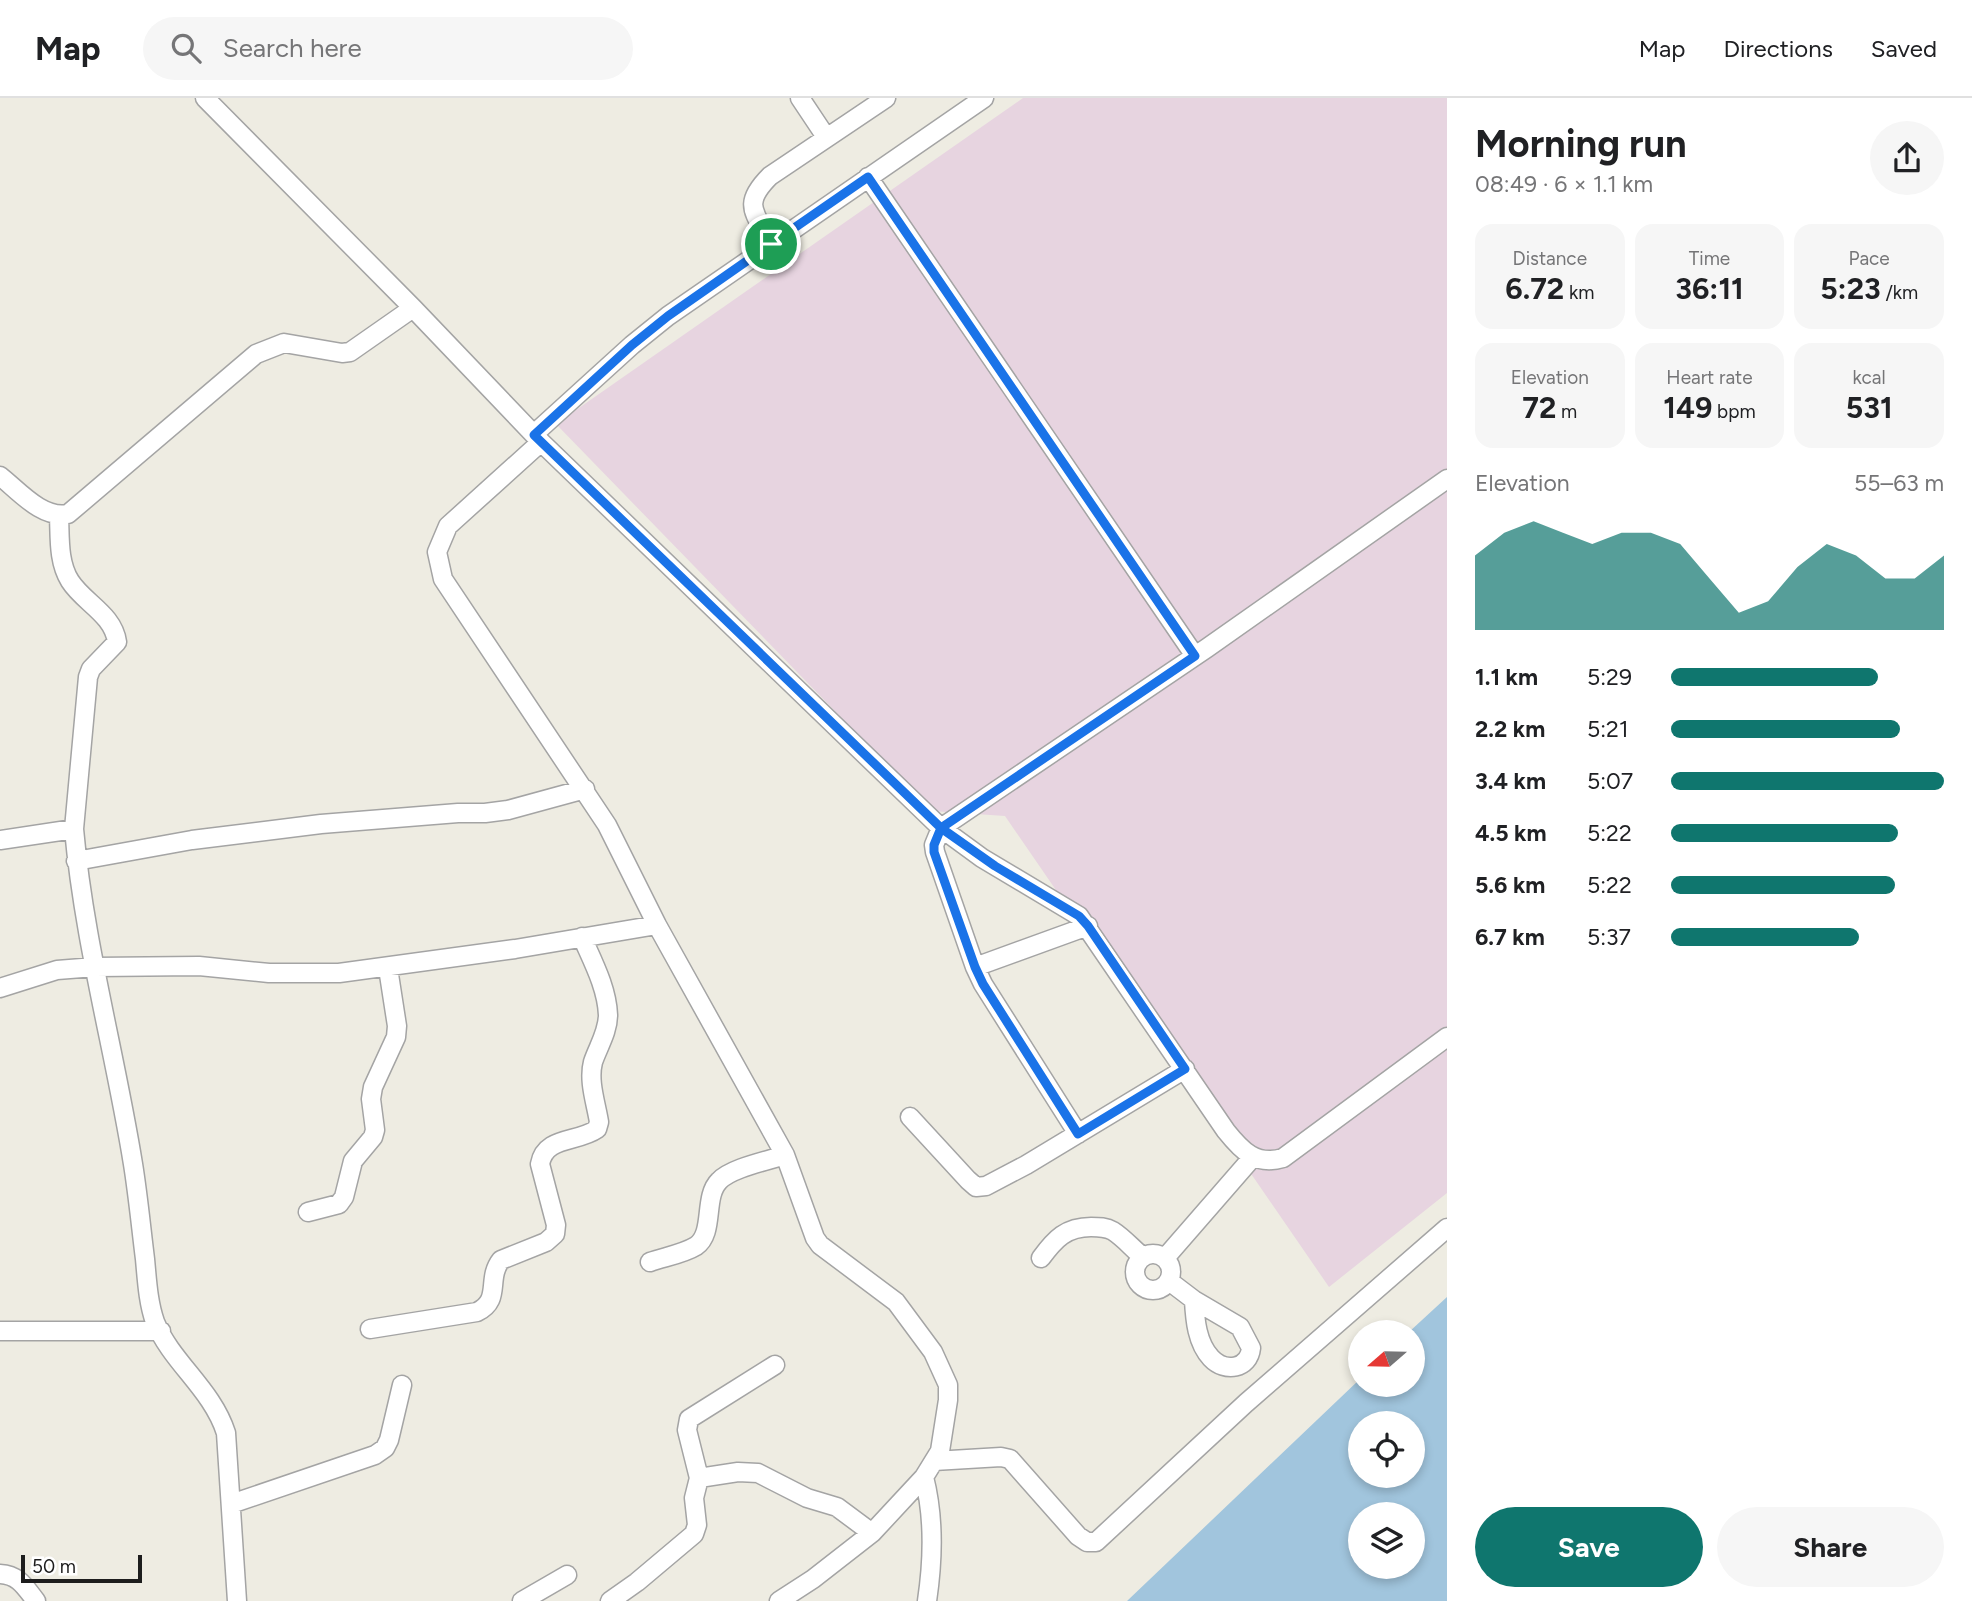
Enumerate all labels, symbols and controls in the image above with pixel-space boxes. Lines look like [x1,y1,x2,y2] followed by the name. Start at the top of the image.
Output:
[143,17,633,80] search box
[35,29,101,68] text: Map
[167,29,205,67] icon: search
[223,32,362,64] text: Search here
[1639,34,1685,63] text: Map
[1723,34,1833,63] text: Directions
[1871,34,1937,63] text: Saved
[1475,121,1687,167] text: Morning run
[1870,121,1944,195] button: share
[1475,170,1653,198] text: 08:49 · 6 × 1.1 km
[741,214,801,274] pin
[752,225,790,263] icon: arrive
[1513,247,1587,270] text: Distance
[1689,247,1730,270] text: Time
[1849,247,1890,270] text: Pace
[1505,270,1564,307] text: 6.72
[1675,270,1744,307] text: 36:11
[1820,270,1881,307] text: 5:23
[1564,281,1594,304] text: km
[1881,281,1918,304] text: /km
[1511,366,1589,389] text: Elevation
[1666,366,1753,389] text: Heart rate
[1853,366,1886,389] text: kcal
[1522,389,1556,426] text: 72
[1663,389,1712,426] text: 149
[1846,389,1893,426] text: 531
[1556,400,1577,423] text: m
[1712,400,1756,423] text: bpm
[1475,469,1570,497] text: Elevation
[1854,469,1944,497] text: 55–63 m
[1475,663,1538,691] text: 1.1 km
[1587,663,1632,691] text: 5:29
[1475,715,1545,743] text: 2.2 km
[1587,715,1628,743] text: 5:21
[1475,767,1546,795] text: 3.4 km
[1587,767,1633,795] text: 5:07
[1475,819,1547,847] text: 4.5 km
[1587,819,1632,847] text: 5:22
[1475,871,1545,899] text: 5.6 km
[1587,871,1632,899] text: 5:22
[1475,923,1545,951] text: 6.7 km
[1587,923,1631,951] text: 5:37
[1348,1320,1424,1396] north arrow
[1348,1320,1425,1579] map controls
[1348,1411,1425,1488] button: locate
[1348,1502,1425,1579] button: layers
[1475,1507,1703,1587] button: Save
[1717,1507,1944,1587] button: Share
[21,1552,142,1584] scale bar
[32,1555,76,1578] text: 50 m

